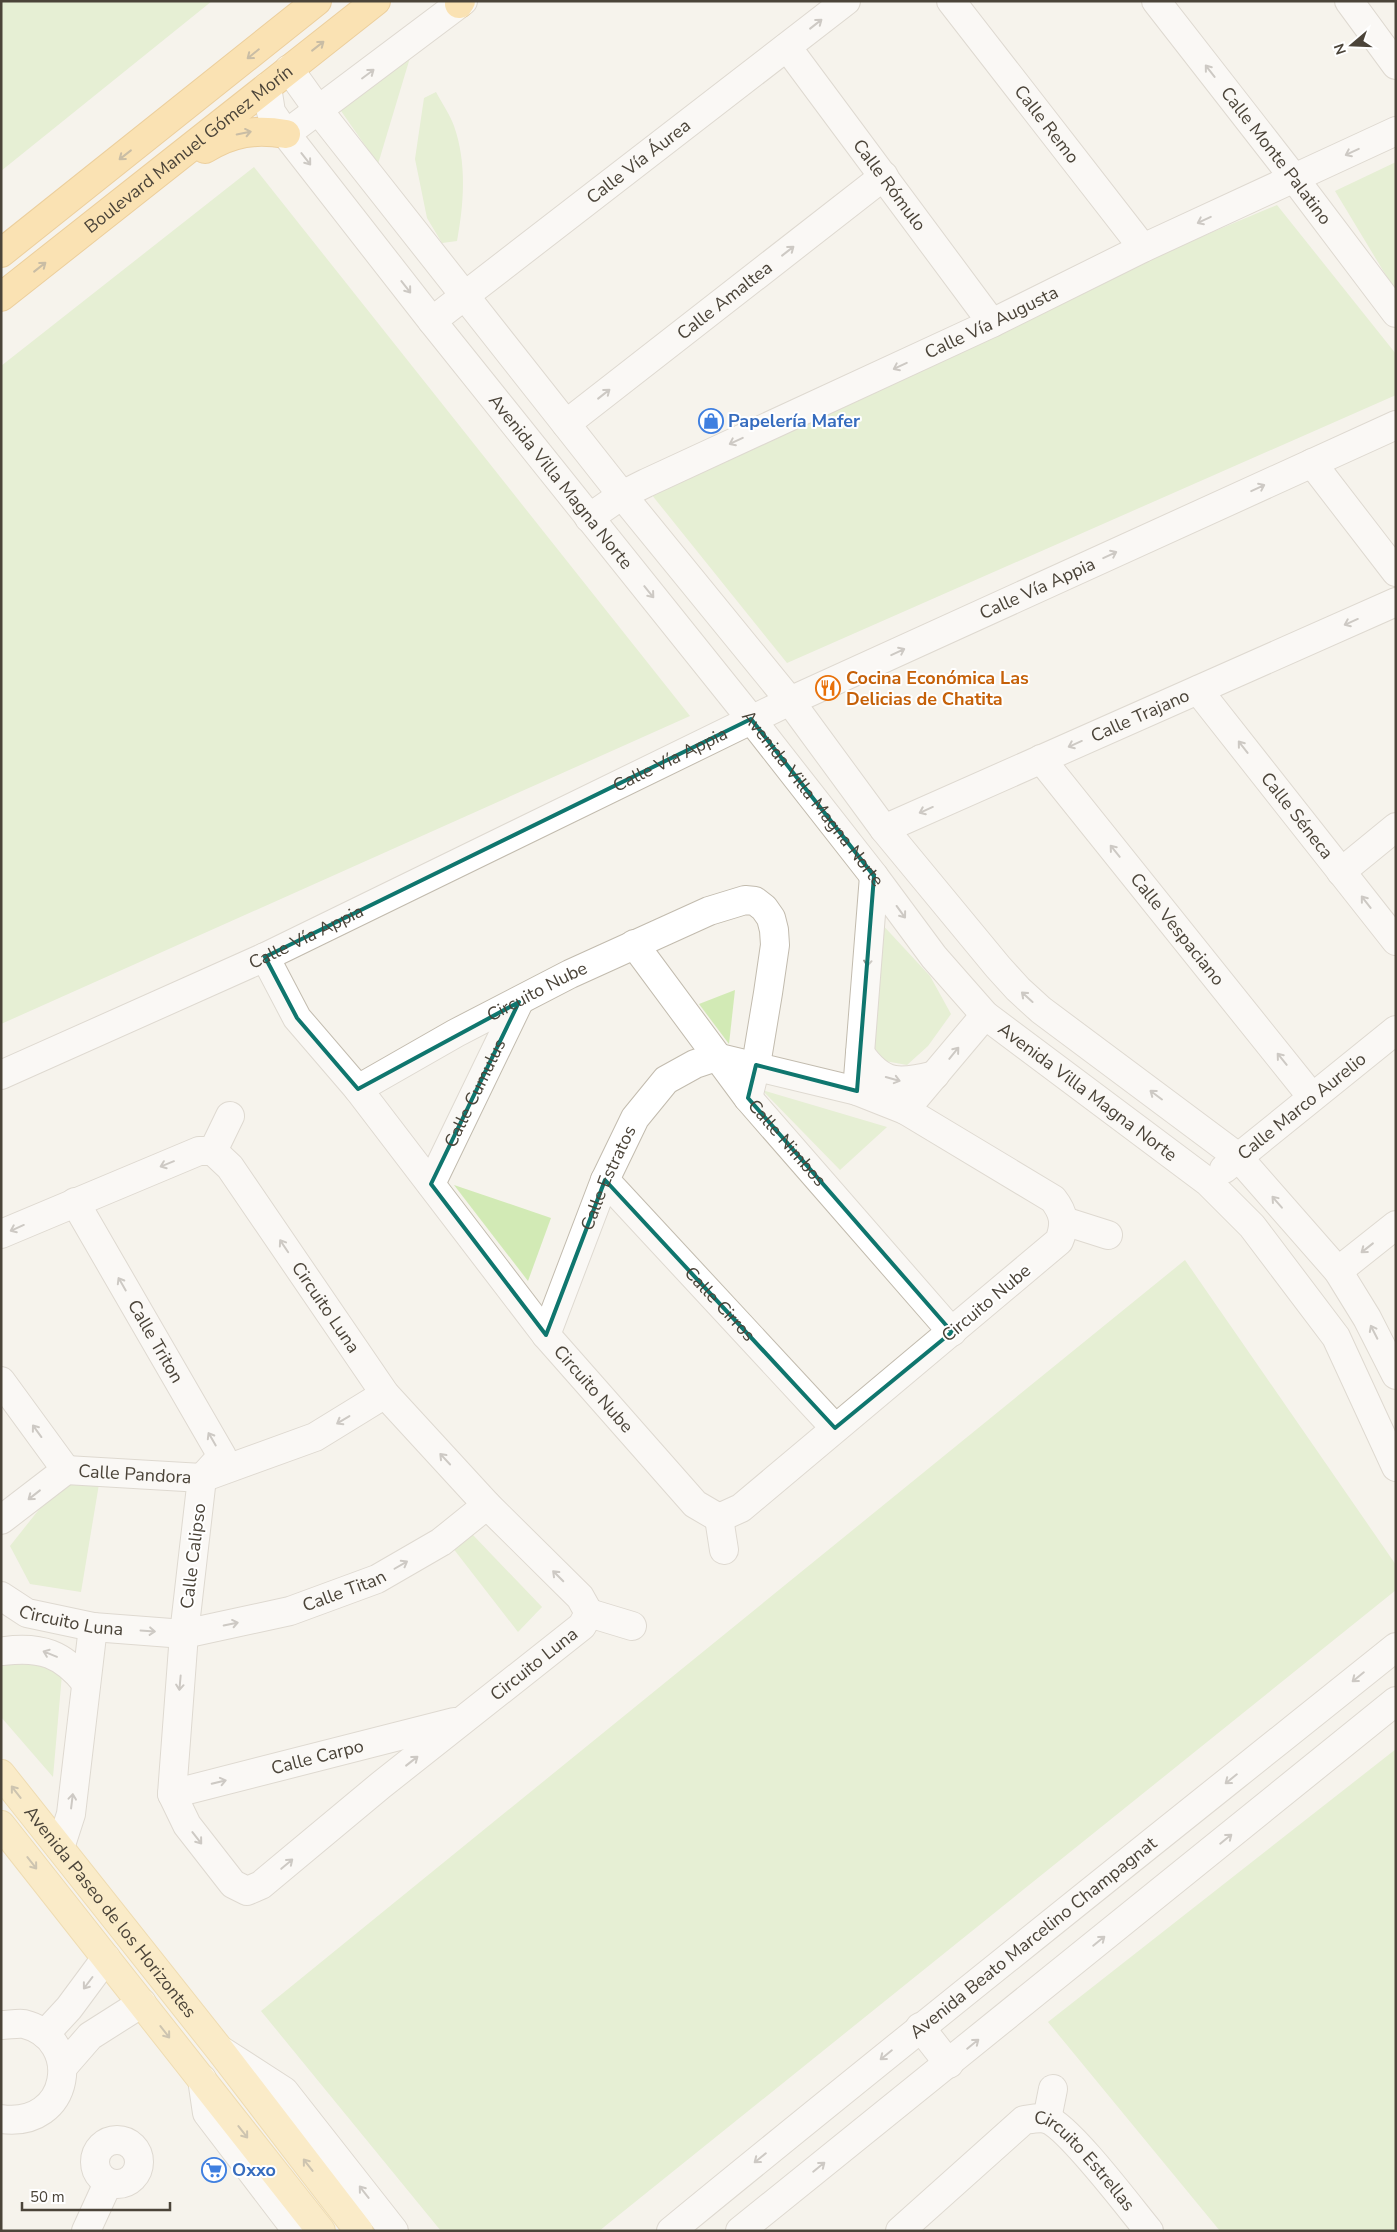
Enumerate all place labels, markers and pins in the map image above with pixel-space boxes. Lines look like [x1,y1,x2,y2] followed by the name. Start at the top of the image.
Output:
[698,408,724,434] shop icon: Papelería Mafer
[728,409,860,433] place label: Papelería Mafer
[846,666,1029,711] place label: Cocina Económica Las Delicias de Chatita
[815,675,841,701] restaurant icon: Cocina Económica Las Delicias de Chatita
[201,2157,227,2183] supermarket icon: Oxxo
[232,2158,276,2182] place label: Oxxo

